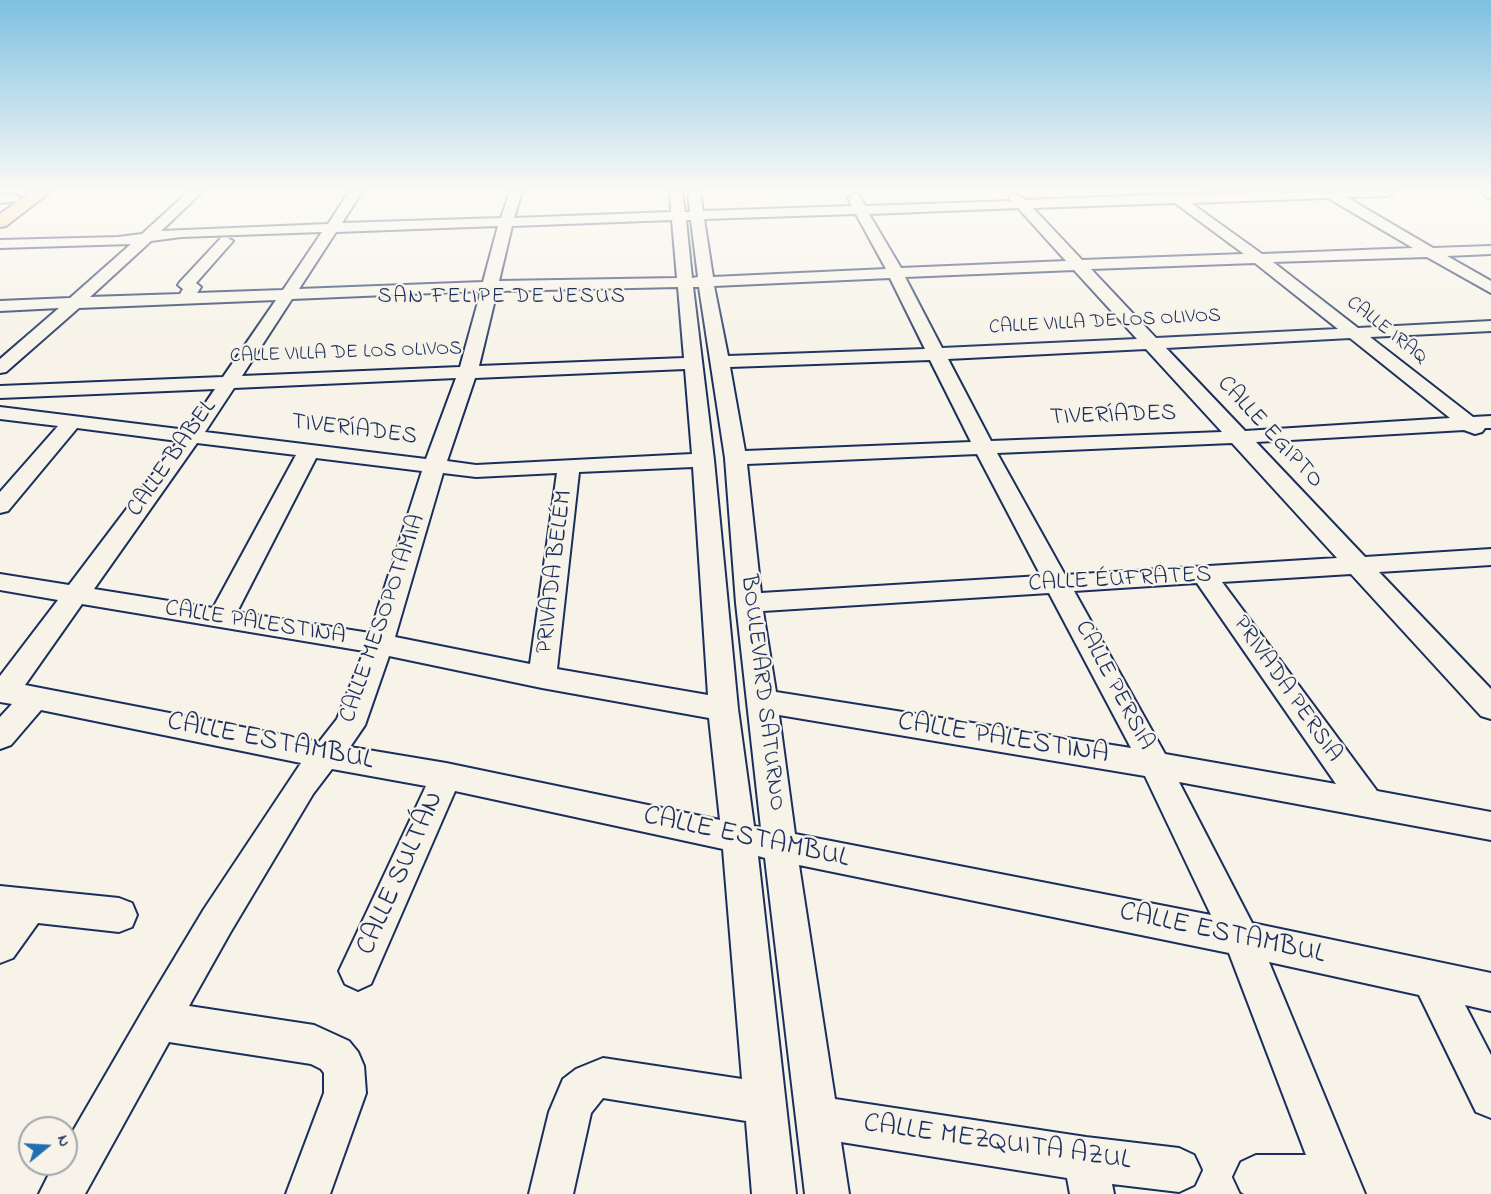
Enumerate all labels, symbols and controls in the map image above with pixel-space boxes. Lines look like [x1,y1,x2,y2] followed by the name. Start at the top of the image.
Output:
[378,285,626,311] district label: SAN FELIPE DE JESUS
[1341,292,1431,370] street label: CALLE IRAQ
[988,305,1222,341] street label: CALLE VILLA DE LOS OLIVOS
[230,338,462,370] street label: CALLE VILLA DE LOS OLIVOS
[1210,371,1328,495] street label: CALLE EGIPTO
[122,395,224,523] street label: CALLE BABEL
[1049,400,1177,434] street label: TIVERÍADES
[289,409,419,453] street label: TIVERÍADES
[532,489,580,655] street label: PRIVADA BELÉM
[335,511,433,727] street label: CALLE MESOPOTAMIA
[1028,562,1212,600] street label: CALLE ÉUFRATES
[732,573,790,813] street label: BOULEVARD SATURNO
[163,595,347,653] street label: CALLE PALESTINA
[1225,611,1347,769] street label: PRIVADA PERSIA
[1067,616,1159,756] street label: CALLE PERSIA
[164,707,376,779] street label: CALLE ESTAMBUL
[895,707,1111,773] street label: CALLE PALESTINA
[351,787,453,961] street label: CALLE SULTÁN
[640,801,852,877] street label: CALLE ESTAMBUL
[1116,897,1328,973] street label: CALLE ESTAMBUL
[861,1109,1133,1179] street label: CALLE MEZQUITA AZUL
[18,1116,78,1176] north arrow
[50,1132,76,1150] text: N

